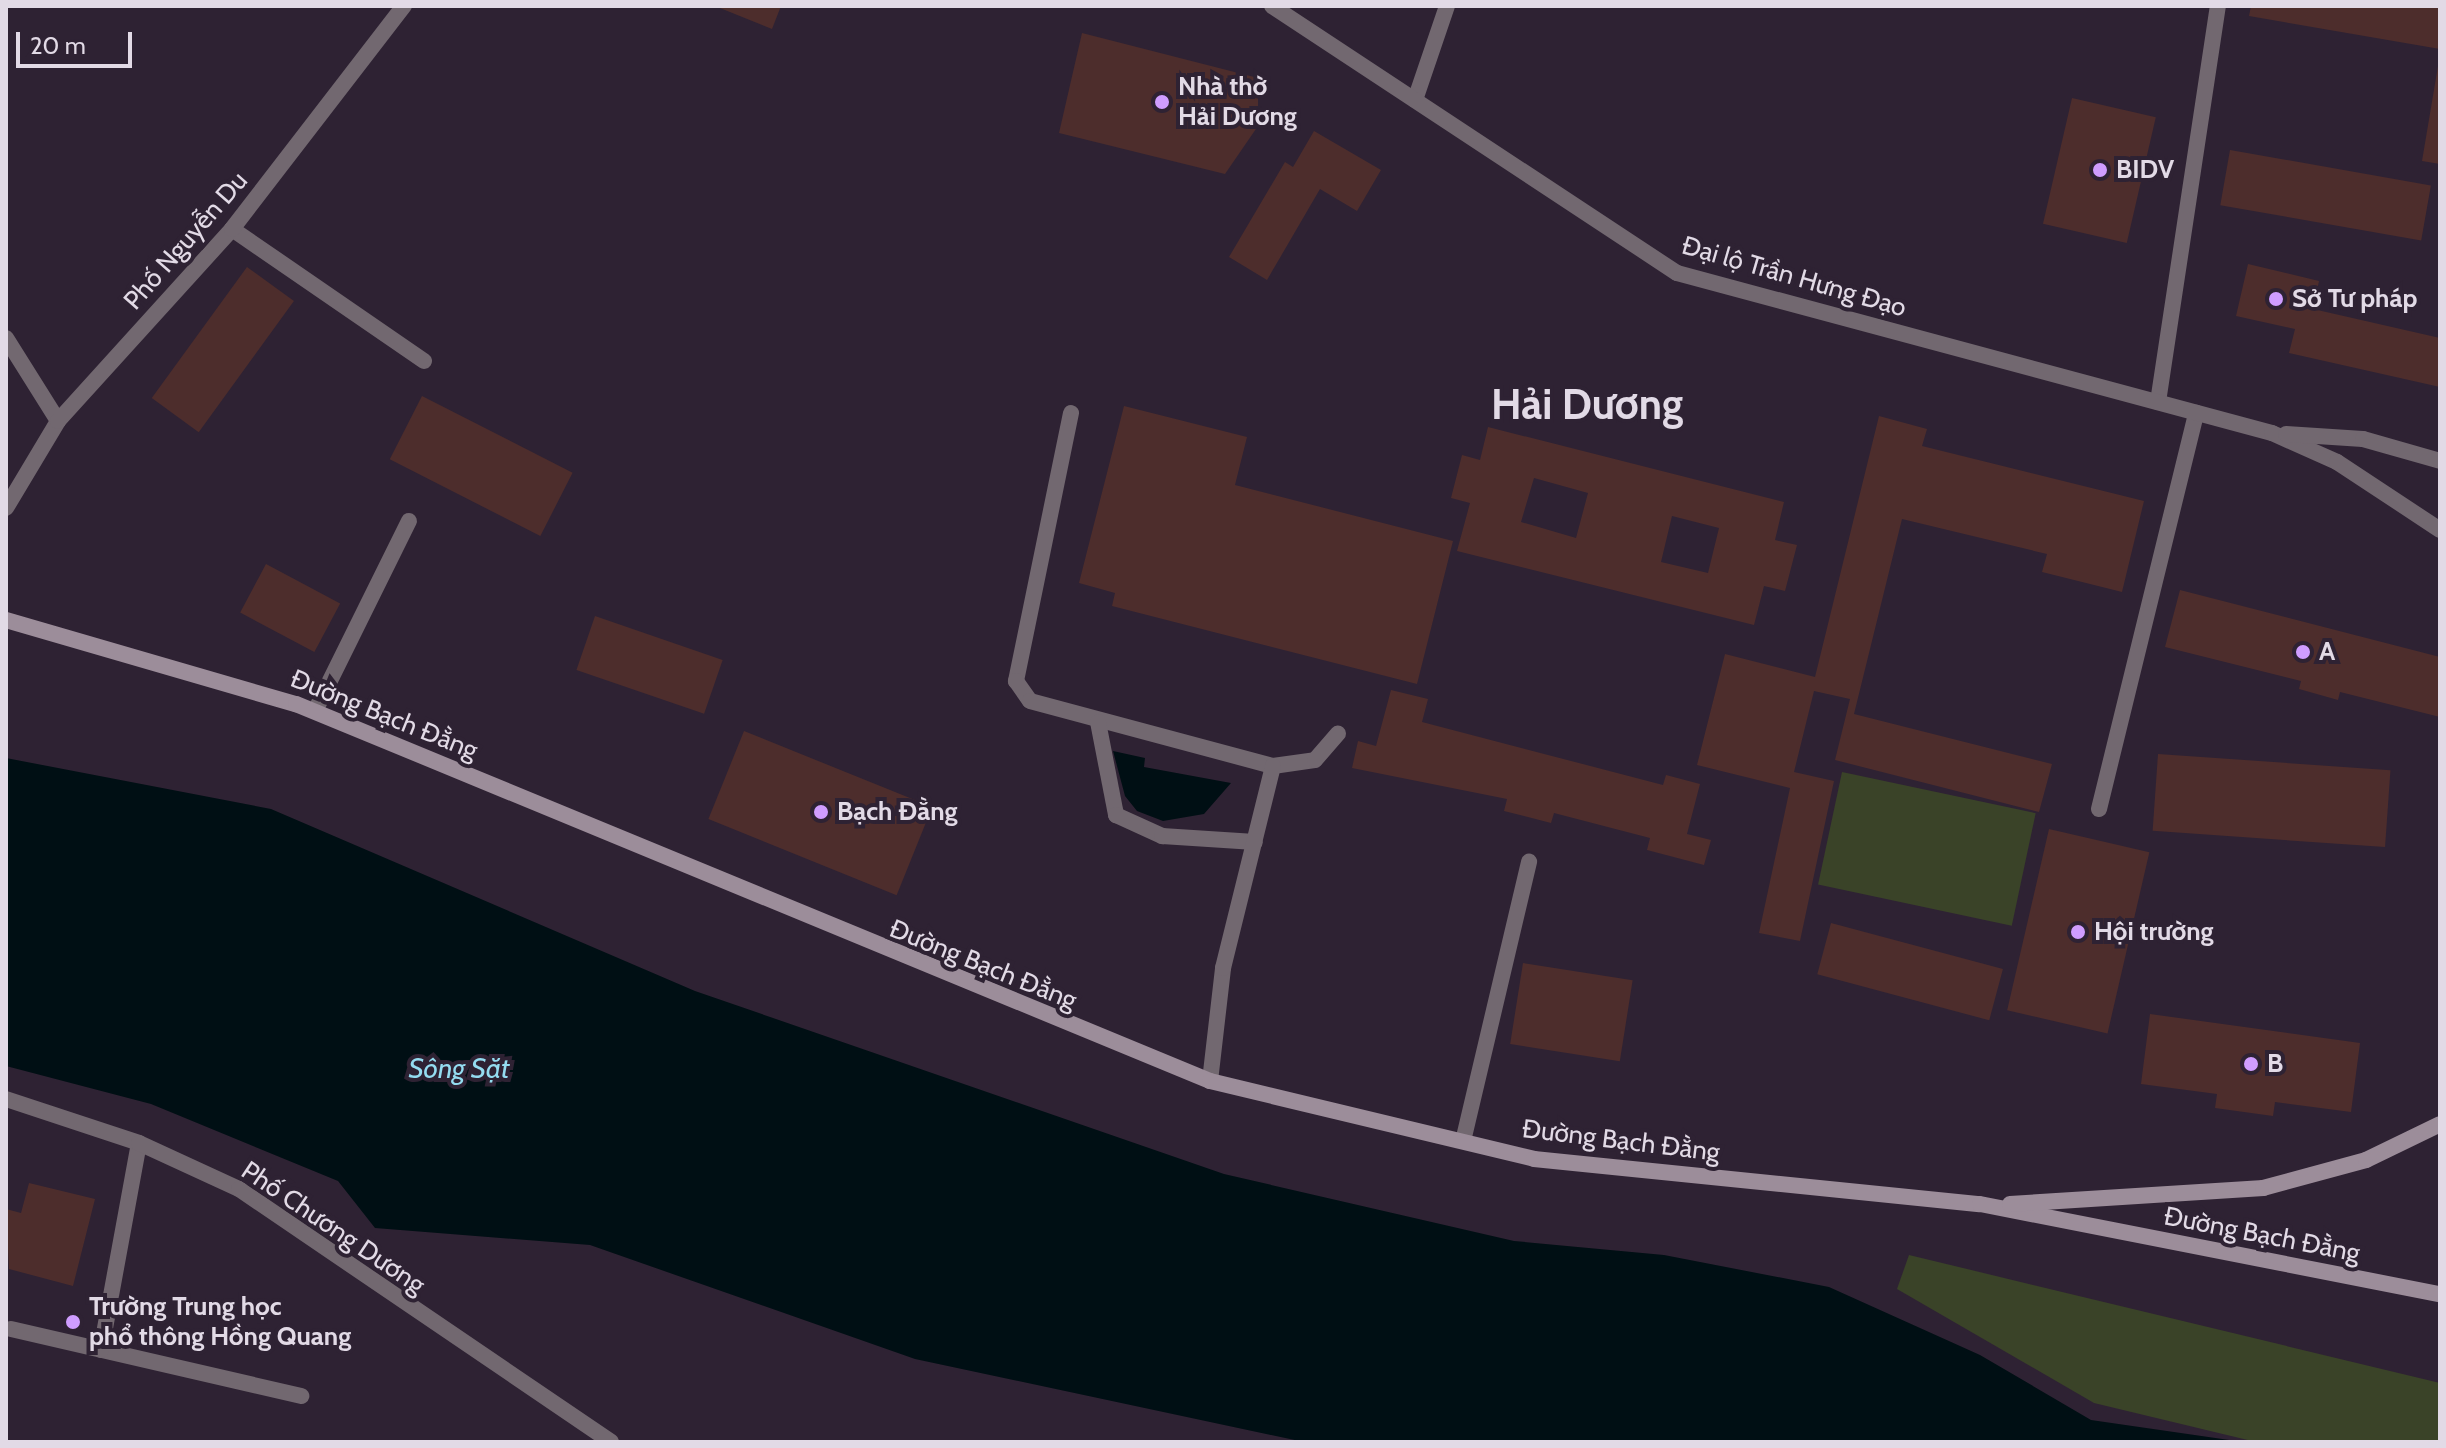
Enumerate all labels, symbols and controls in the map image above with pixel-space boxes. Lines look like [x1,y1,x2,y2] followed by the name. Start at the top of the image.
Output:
[20,16,136,66] scale bar
[30,31,86,60] text: 20 m
[1178,71,1297,132] place label: Nhà thờ Hải Dương
[1153,93,1171,111] marker: Nhà thờ Hải Dương
[2116,154,2174,186] place label: BIDV
[2091,161,2109,179] marker: BIDV
[118,166,254,316] street label: Phố Nguyễn Du
[1678,230,1910,324] street label: Đại lộ Trần Hưng Đạo
[2292,283,2417,315] place label: Sở Tư pháp
[2267,290,2285,308] marker: Sở Tư pháp
[1491,379,1683,429] district label: Hải Dương
[2319,636,2335,668] place label: A
[2294,643,2312,661] marker: A
[286,663,482,767] street label: Đường Bạch Đằng
[837,796,958,828] place label: Bạch Đằng
[812,803,830,821] marker: Bạch Đằng
[885,913,1081,1017] street label: Đường Bạch Đằng
[2094,916,2214,948] place label: Hội trường
[2069,923,2087,941] marker: Hội trường
[2267,1048,2283,1080] place label: B
[408,1051,510,1085] water label: Sông Sặt
[2242,1055,2260,1073] marker: B
[1520,1113,1722,1169] street label: Đường Bạch Đằng
[235,1155,431,1301] street label: Phố Chương Dương
[2161,1201,2363,1269] street label: Đường Bạch Đằng
[89,1291,351,1352] place label: Trường Trung học phổ thông Hồng Quang
[64,1313,82,1331] marker: Trường Trung học phổ thông Hồng Quang

